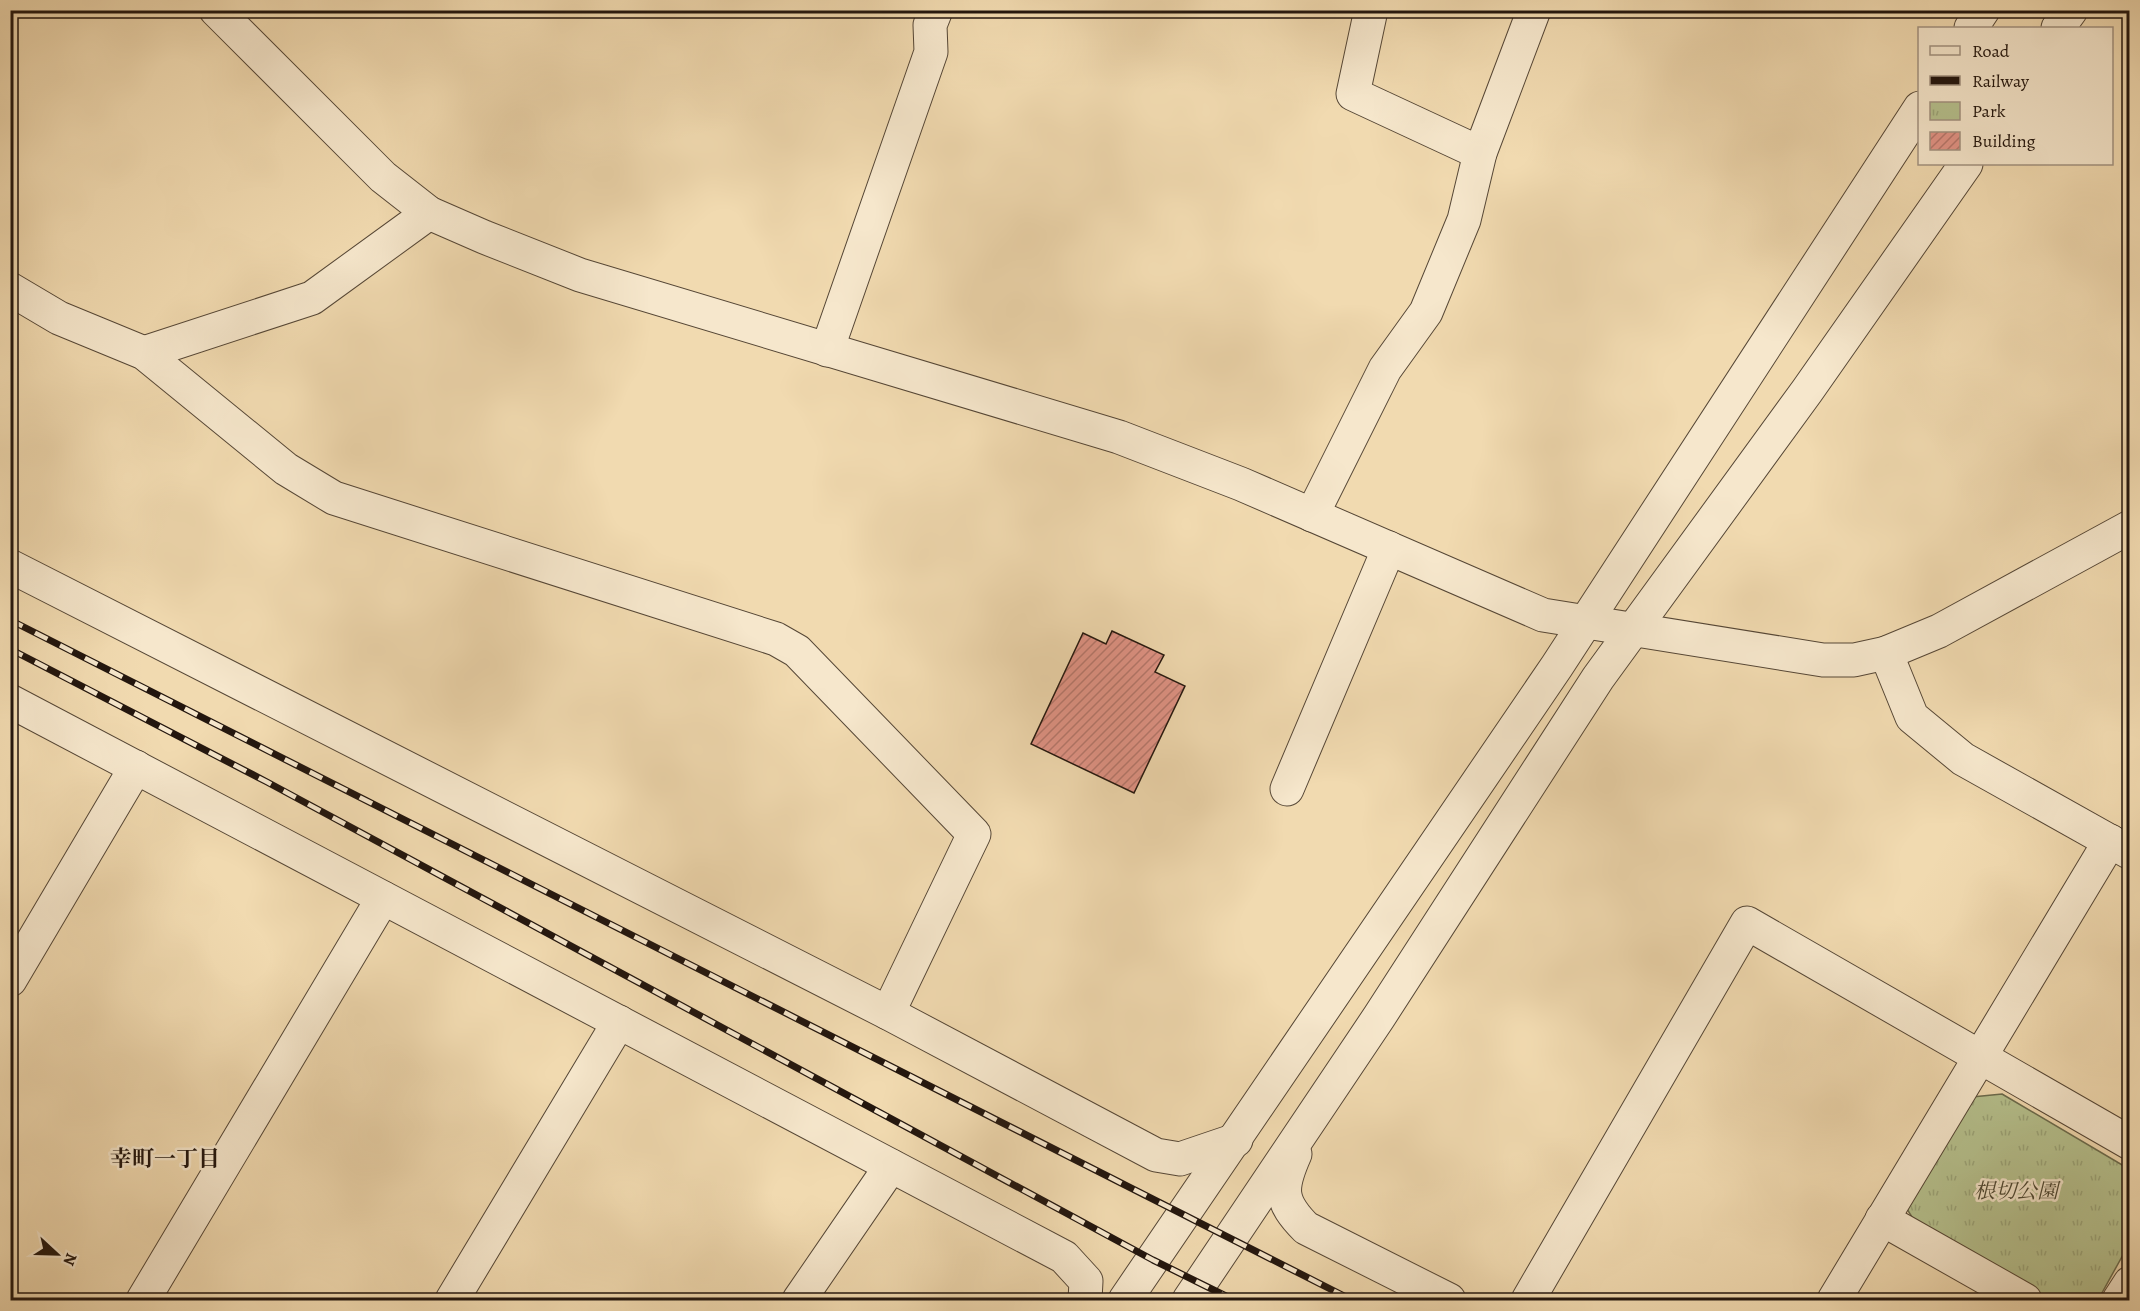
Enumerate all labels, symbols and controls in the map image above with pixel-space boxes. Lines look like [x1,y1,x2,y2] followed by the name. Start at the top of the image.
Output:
[1918,27,2113,165] legend
[1972,39,2010,63] text: Road
[1972,69,2030,93] text: Railway
[1972,99,2006,123] text: Park
[1972,129,2036,153] text: Building
[110,1144,220,1174] district label: 幸町一丁目
[1974,1177,2061,1205] park label: 根切公園
[27,1224,87,1284] north arrow
[57,1250,82,1269] text: N

